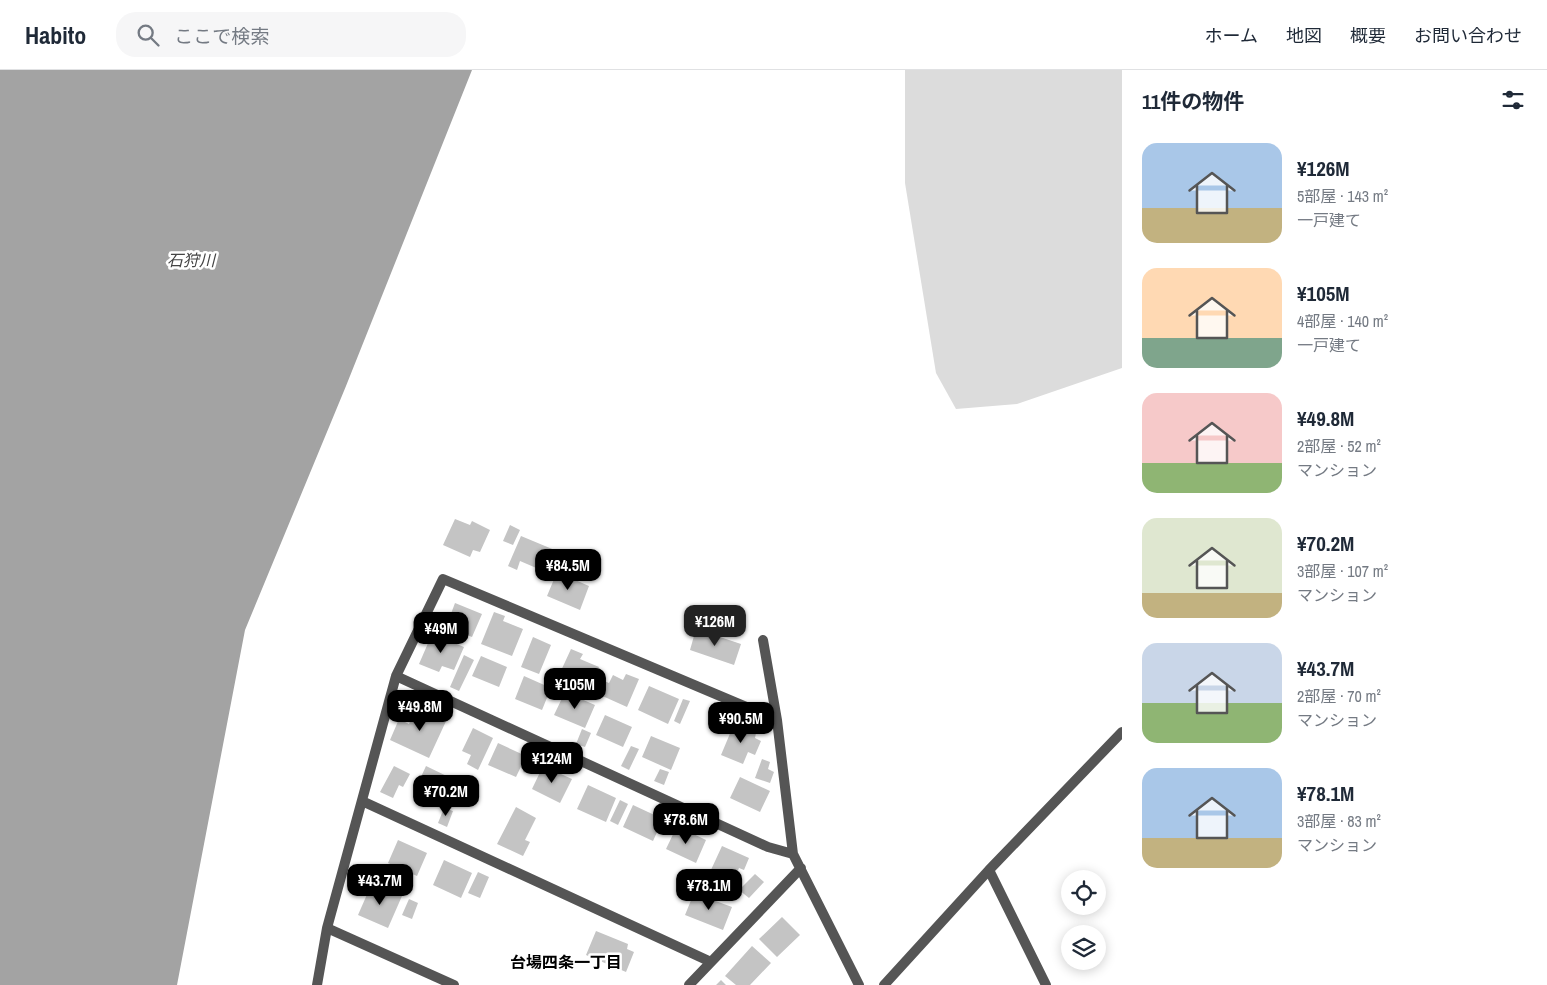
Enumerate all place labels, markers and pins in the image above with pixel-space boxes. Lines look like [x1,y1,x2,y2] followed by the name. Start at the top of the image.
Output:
[527,548,609,591] pin: ¥84.5M
[680,604,750,647] pin: ¥126M
[411,612,471,654] pin: ¥49M
[540,668,610,710] pin: ¥105M
[379,690,461,732] pin: ¥49.8M
[700,702,782,744] pin: ¥90.5M
[517,742,587,784] pin: ¥124M
[405,774,487,817] pin: ¥70.2M
[645,802,727,845] pin: ¥78.6M
[339,864,421,906] pin: ¥43.7M
[668,868,750,911] pin: ¥78.1M

